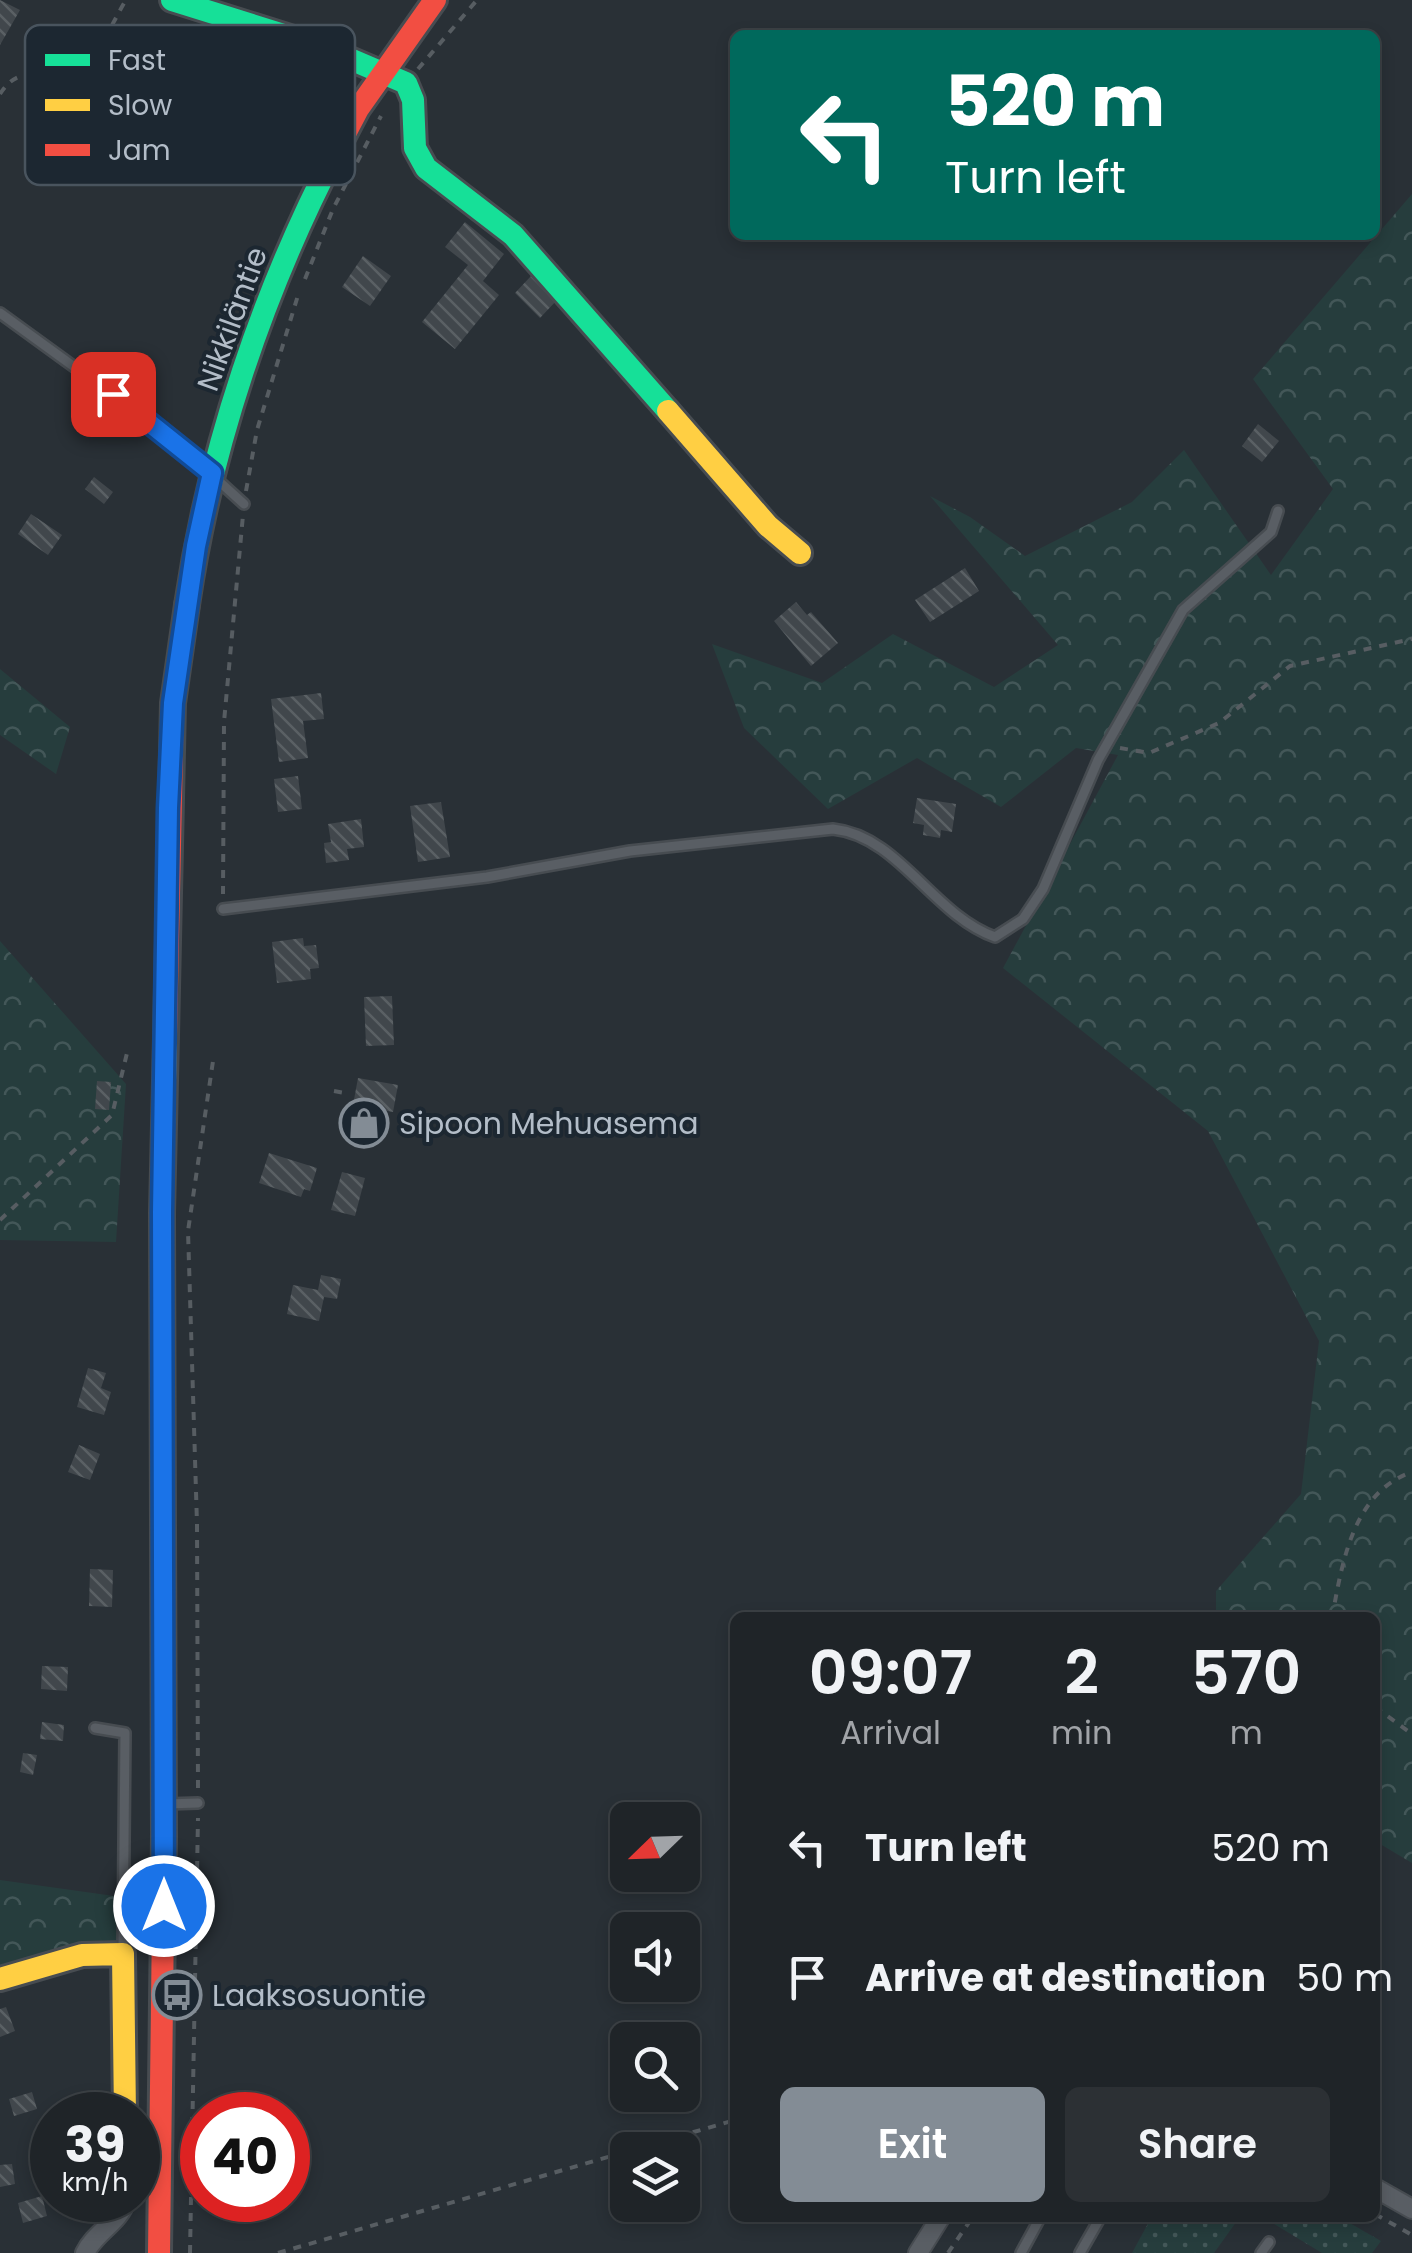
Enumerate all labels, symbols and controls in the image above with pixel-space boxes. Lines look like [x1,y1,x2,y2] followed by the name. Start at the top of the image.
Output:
[25,25,355,185] legend
[108,41,166,80] text: Fast
[945,52,1165,151] text: 520 m
[780,70,910,200] icon: left
[108,86,172,125] text: Slow
[108,131,171,170] text: Jam
[945,146,1126,209] text: Turn left
[186,241,278,397] street label: Nikkiläntie
[71,352,156,437] pin
[86,367,141,422] icon: arrive
[338,1097,390,1149] shop icon: Sipoon Mehuasema
[399,1102,698,1145] place label: Sipoon Mehuasema
[809,1631,972,1715] text: 09:07
[1064,1631,1099,1715] text: 2
[1191,1631,1301,1715] text: 570
[840,1710,941,1755] text: Arrival
[1051,1710,1112,1755] text: min
[1230,1710,1263,1755] text: m
[610,1802,700,1892] north arrow
[610,1802,700,2222] map controls
[780,1820,835,1875] icon: left
[865,1821,1027,1874] text: Turn left
[1211,1821,1330,1874] text: 520 m
[112,1854,216,1958] position arrow
[610,1912,700,2002] button: sound
[780,1950,835,2005] icon: arrive
[865,1951,1266,2004] text: Arrive at destination
[1296,1951,1393,2004] text: 50 m
[151,1969,203,2021] bus stop icon: Laaksosuontie
[212,1974,426,2017] place label: Laaksosuontie
[610,2022,700,2112] button: search
[780,2087,1045,2202] button: Exit
[1065,2087,1330,2202] button: Share
[180,2092,310,2222] speed limit sign: 40
[65,2109,126,2180] text: 39
[610,2132,700,2222] button: layers
[62,2165,128,2200] text: km/h

